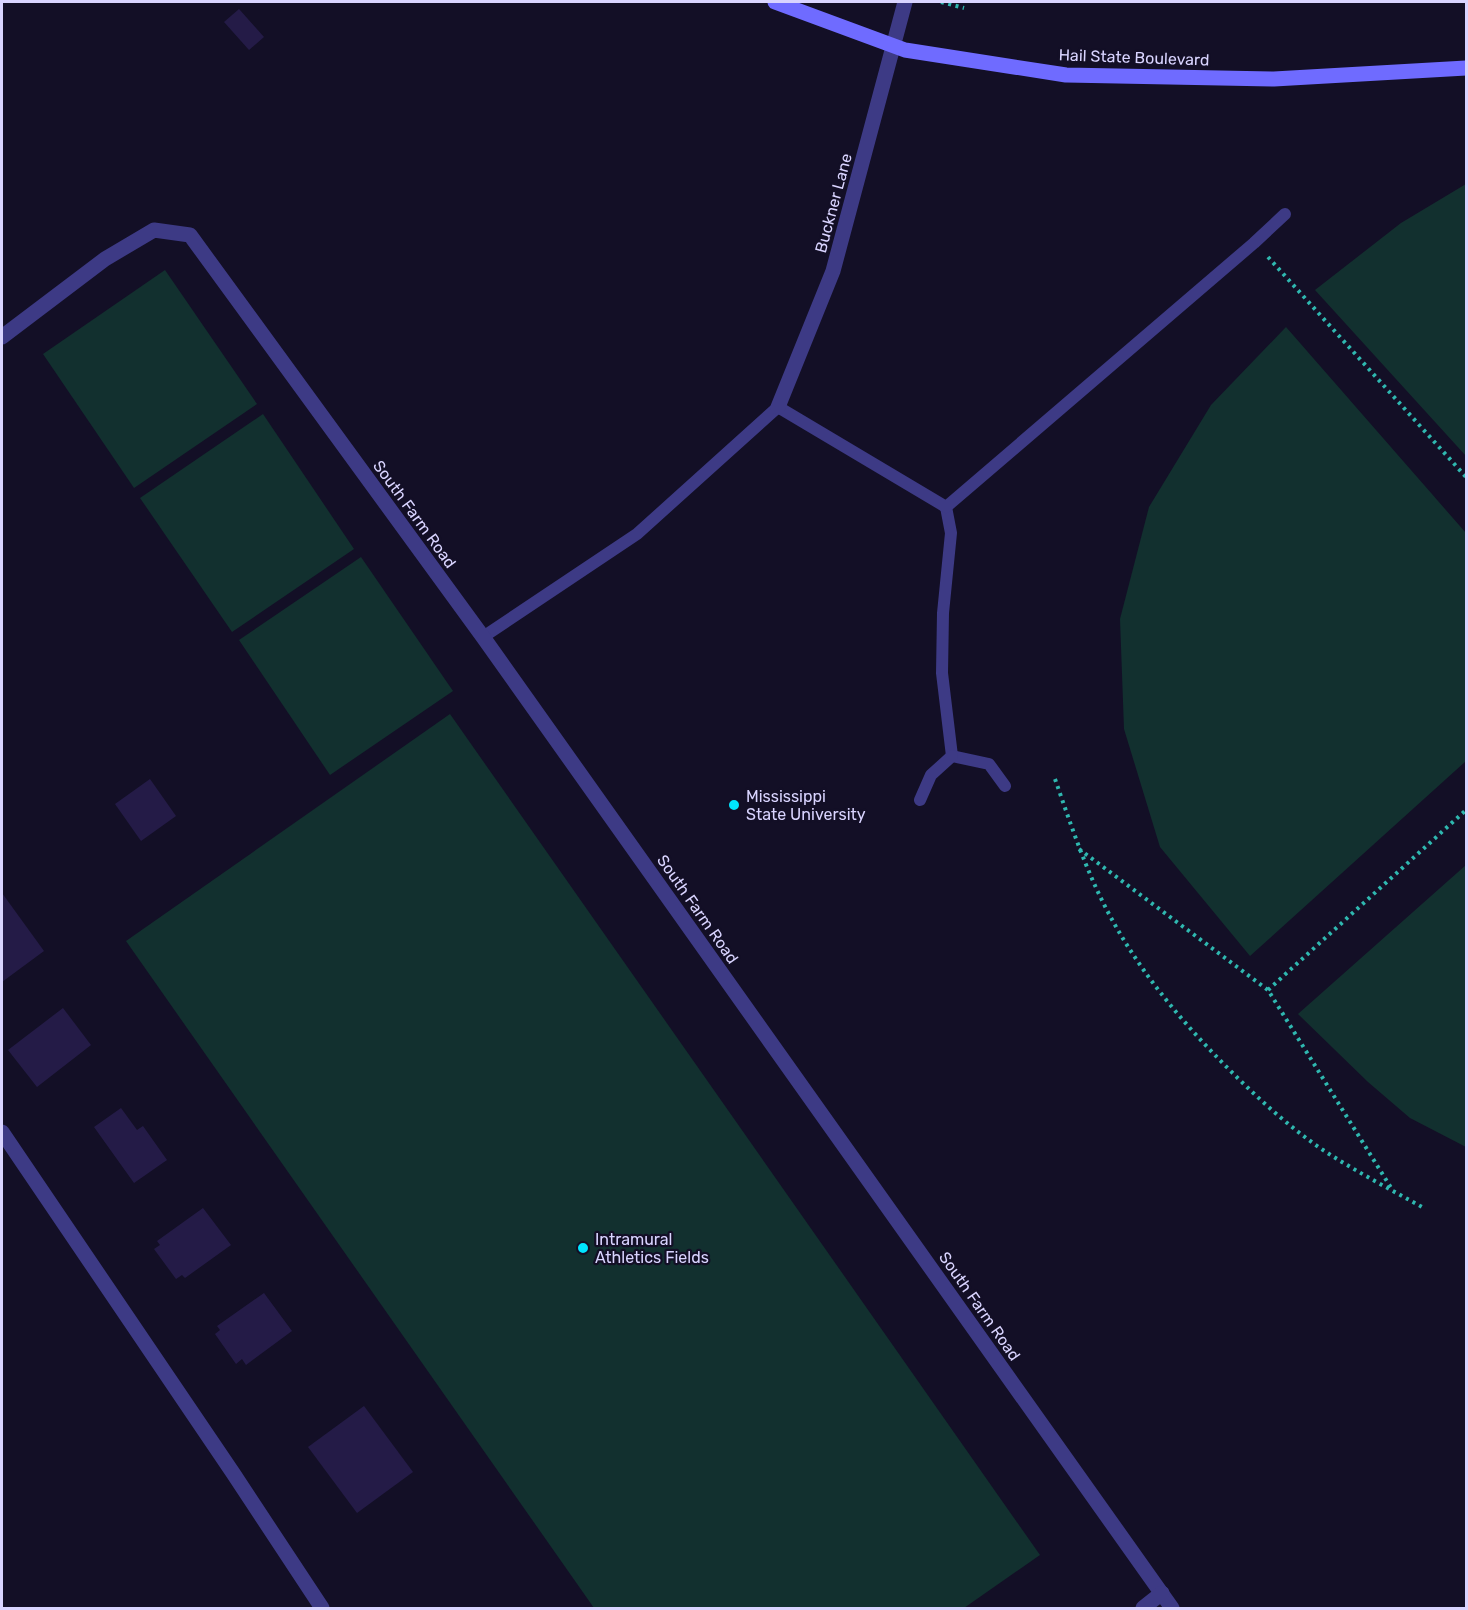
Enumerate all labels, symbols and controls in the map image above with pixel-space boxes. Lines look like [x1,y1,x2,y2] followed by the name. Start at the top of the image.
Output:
[1058,45,1210,70] street label: Hail State Boulevard
[811,151,856,255] street label: Buckner Lane
[369,457,460,572] street label: South Farm Road
[746,787,866,824] place label: Mississippi State University
[727,798,741,812] marker: Mississippi State University
[653,851,742,967] street label: South Farm Road
[595,1230,709,1267] place label: Intramural Athletics Fields
[576,1241,590,1255] marker: Intramural Athletics Fields
[935,1248,1024,1364] street label: South Farm Road

